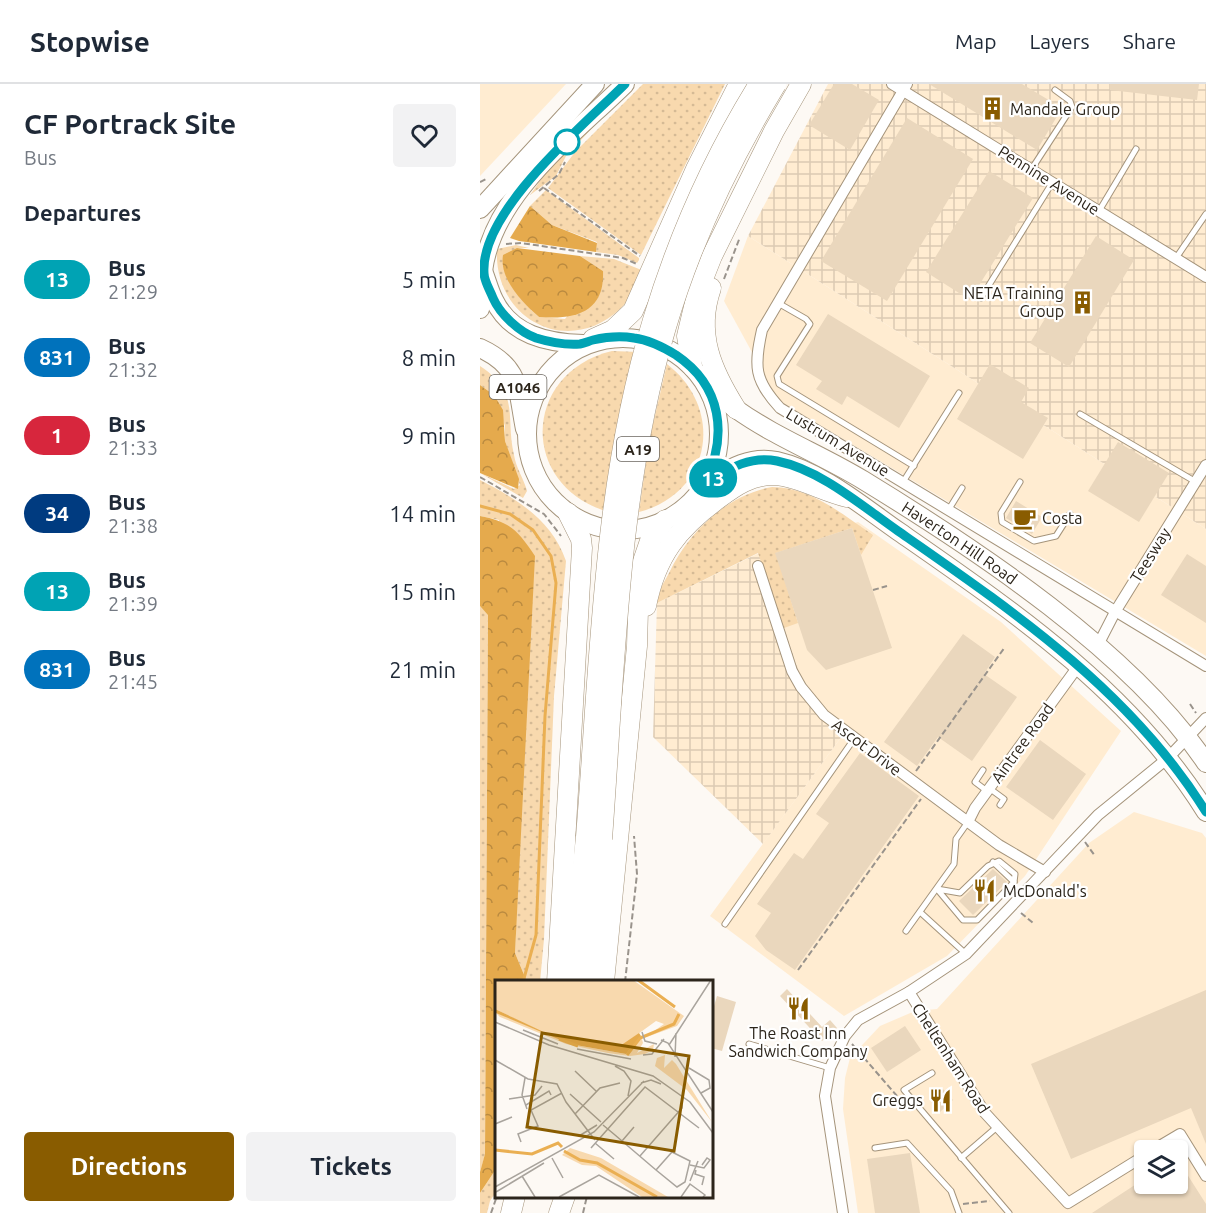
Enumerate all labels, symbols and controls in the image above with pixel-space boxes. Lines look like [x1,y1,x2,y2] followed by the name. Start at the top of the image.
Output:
[30,26,150,57] text: Stopwise
[955,29,996,53] text: Map
[1029,29,1090,53] text: Layers
[1123,29,1176,53] text: Share
[979,96,1005,122] building icon: Mandale Group
[1010,100,1120,118] place label: Mandale Group
[393,104,456,167] button: heart
[24,108,236,139] text: CF Portrack Site
[554,129,580,155] unlabelled marker
[995,142,1103,218] street label: Pennine Avenue
[24,146,57,169] text: Bus
[24,200,141,225] text: Departures
[108,255,146,280] text: Bus
[45,267,69,291] text: 13
[402,267,456,292] text: 5 min
[108,280,158,303] text: 21:29
[964,284,1064,320] place label: NETA Training Group
[1069,289,1095,315] building icon: NETA Training Group
[108,333,146,358] text: Bus
[39,345,75,369] text: 831
[402,345,456,370] text: 8 min
[108,358,158,381] text: 21:32
[489,375,546,399] road number: A1046
[783,404,893,480] street label: Lustrum Avenue
[108,411,146,436] text: Bus
[51,423,63,447] text: 1
[402,423,456,448] text: 9 min
[108,436,158,459] text: 21:33
[617,437,659,461] road number: A19
[686,458,740,498] line badge: 13
[701,466,725,490] text: 13
[108,489,146,514] text: Bus
[899,498,1021,588] street label: Haverton Hill Road
[45,501,69,525] text: 34
[389,501,456,526] text: 14 min
[1011,505,1037,531] cafe icon: Costa
[1042,509,1083,527] place label: Costa
[108,514,158,537] text: 21:38
[1126,524,1174,586] street label: Teesway
[108,567,146,592] text: Bus
[45,579,69,603] text: 13
[389,579,456,604] text: 15 min
[108,592,158,615] text: 21:39
[108,645,146,670] text: Bus
[39,657,75,681] text: 831
[389,657,456,682] text: 21 min
[108,670,158,693] text: 21:45
[987,700,1057,786] street label: Aintree Road
[829,715,905,779] street label: Ascot Drive
[972,878,998,904] restaurant icon: McDonald's
[1003,882,1087,900] place label: McDonald's
[495,980,712,1198] inset map
[785,995,811,1021] restaurant icon: The Roast Inn Sandwich Company
[909,999,993,1117] street label: Cheltenham Road
[729,1024,868,1060] place label: The Roast Inn Sandwich Company
[928,1087,954,1113] restaurant icon: Greggs
[872,1091,923,1109] place label: Greggs
[24,1132,234,1201] button: Directions
[246,1132,456,1201] button: Tickets
[1134,1140,1188,1194] map controls
[1134,1140,1188,1194] button: layers

